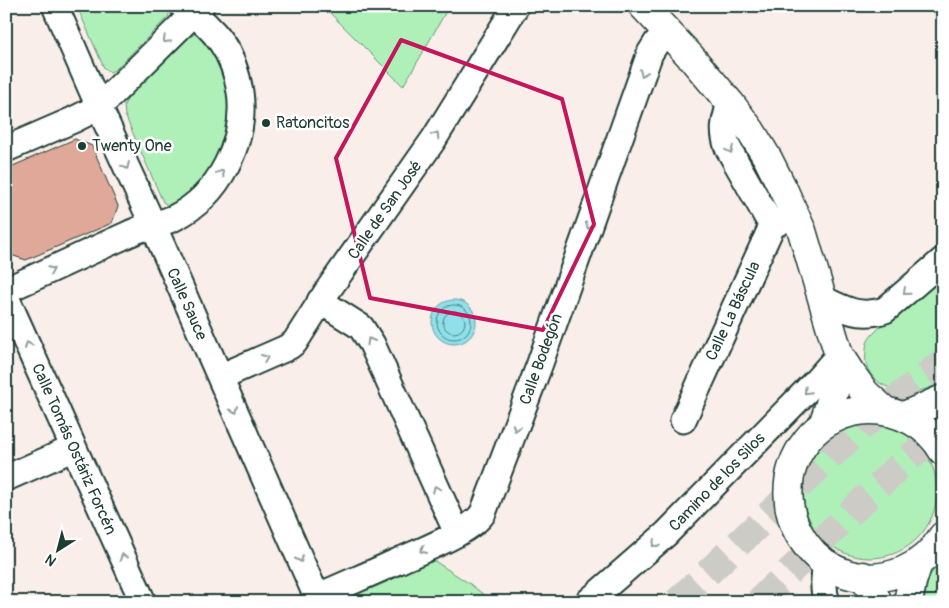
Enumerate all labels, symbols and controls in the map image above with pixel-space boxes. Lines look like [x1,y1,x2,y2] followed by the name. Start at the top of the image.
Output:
[163,35,172,44] one-way arrow
[639,68,649,77] one-way arrow
[276,113,349,133] place label: Ratoncitos
[260,117,272,129] marker: Ratoncitos
[430,132,440,141] one-way arrow
[92,136,172,156] place label: Twenty One
[76,140,88,152] marker: Twenty One
[723,145,734,154] one-way arrow
[343,157,427,263] street label: Calle de San José
[119,161,130,170] one-way arrow
[215,170,225,179] one-way arrow
[585,221,595,230] one-way arrow
[701,258,765,364] street label: Calle La Báscula
[162,265,212,343] street label: Calle Sauce
[46,266,55,276] one-way arrow
[902,286,911,295] one-way arrow
[515,311,567,407] street label: Calle Bodegón
[366,337,376,346] one-way arrow
[23,341,34,350] one-way arrow
[260,353,269,364] one-way arrow
[27,360,121,538] street label: Calle Tomás Ostáriz Forcén
[803,385,812,394] one-way arrow
[228,405,239,414] one-way arrow
[512,423,522,432] one-way arrow
[665,428,769,536] street label: Camino de los Silos
[432,485,443,494] one-way arrow
[32,526,82,576] north arrow
[652,538,661,547] one-way arrow
[419,544,428,555] one-way arrow
[42,550,59,570] text: N
[118,553,129,562] one-way arrow
[294,554,305,563] one-way arrow

